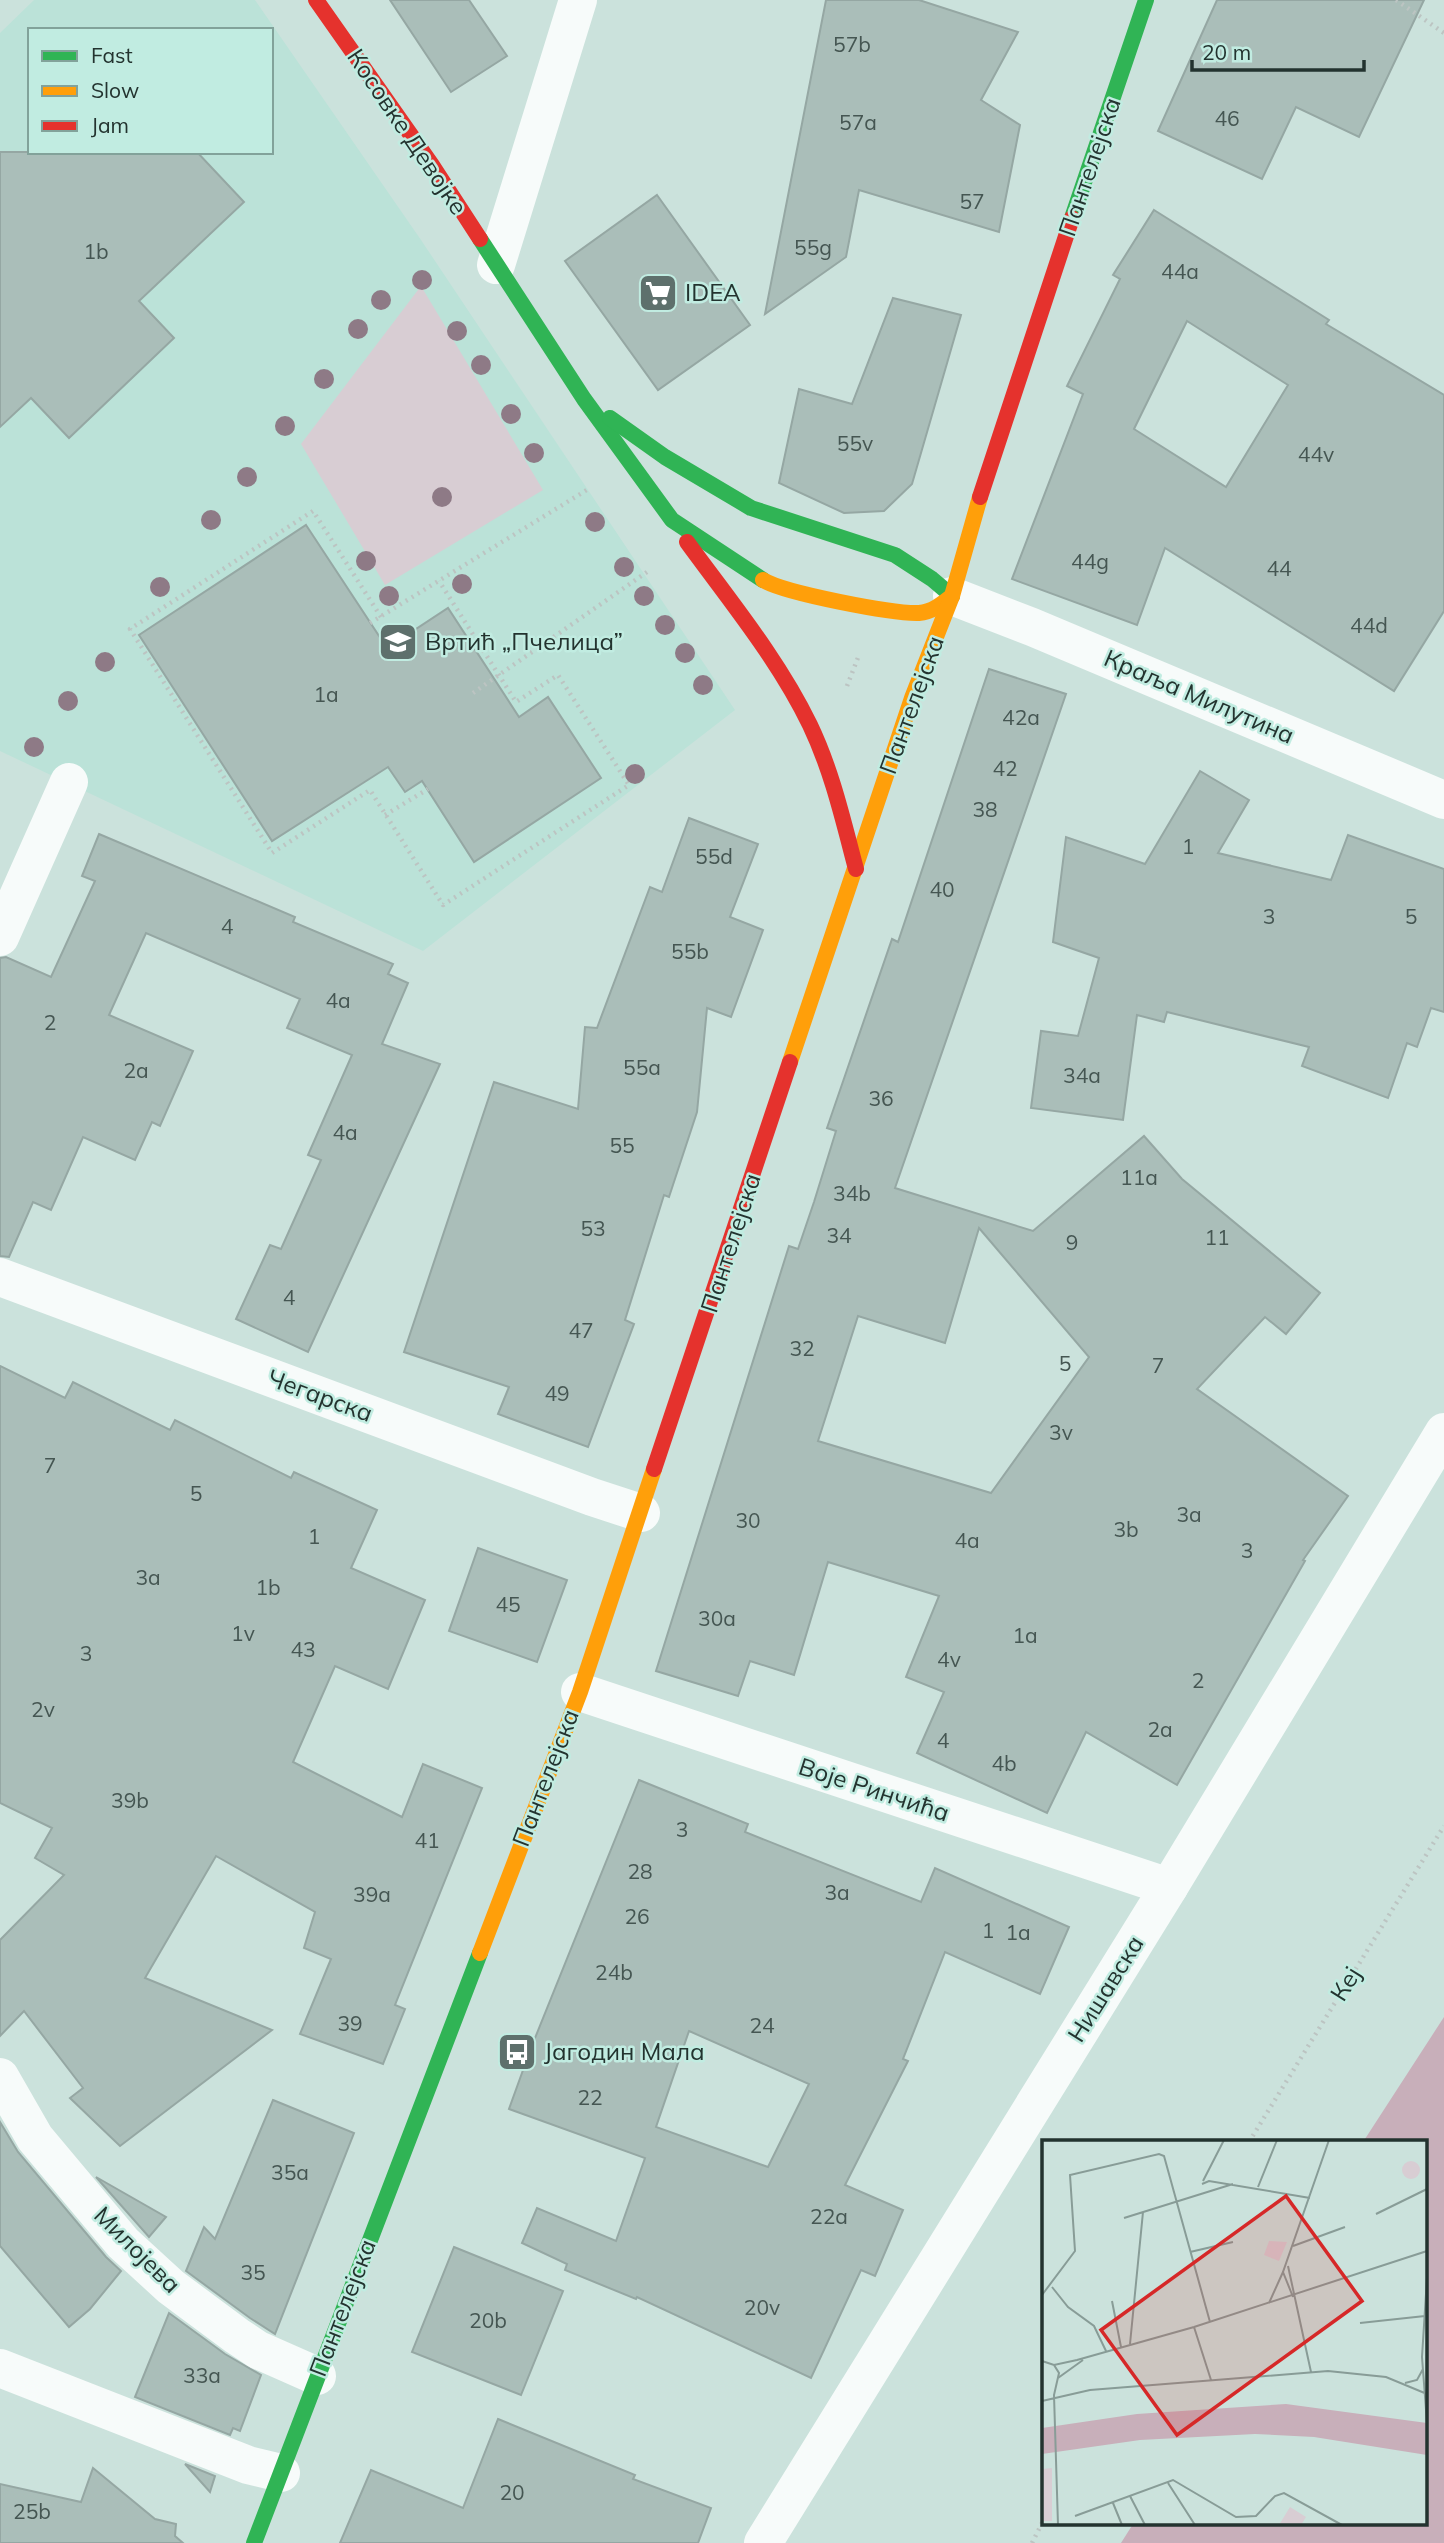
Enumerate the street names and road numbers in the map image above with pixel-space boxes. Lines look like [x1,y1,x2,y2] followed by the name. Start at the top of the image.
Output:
[341,43,474,220] street label: Косовке Девојке
[1051,93,1127,240] street label: Пантелејска
[872,632,950,778] street label: Пантелејска
[1100,642,1299,750] street label: Краља Милутина
[693,1169,767,1316] street label: Пантелејска
[264,1362,377,1428] street label: Чегарска
[505,1705,585,1850] street label: Пантелејска
[795,1751,953,1827] street label: Воје Ринчића
[1061,1930,1150,2047] street label: Нишавска
[1323,1961,1367,2006] street label: Кеј
[88,2200,187,2299] street label: Милојева
[302,2235,382,2380] street label: Пантелејска

